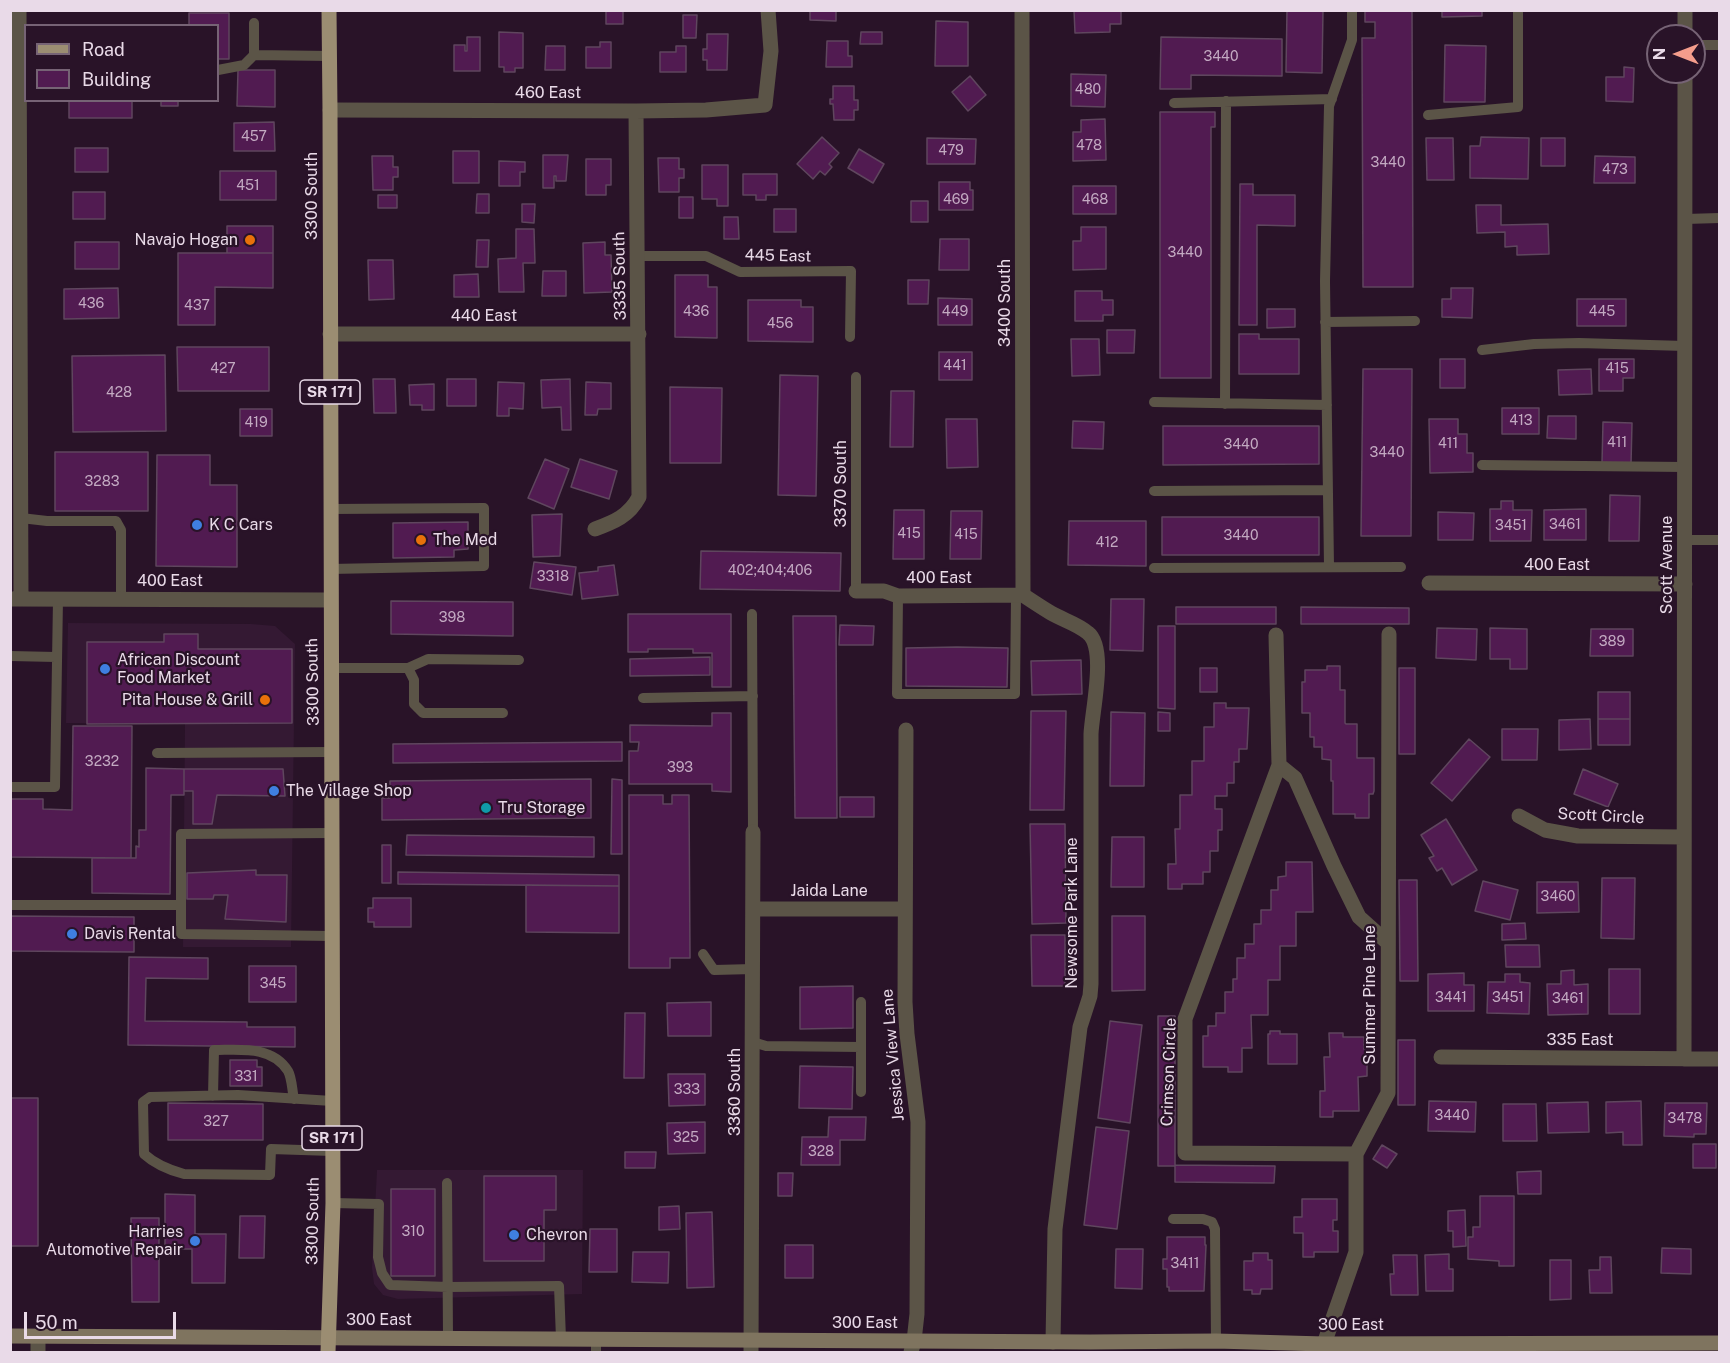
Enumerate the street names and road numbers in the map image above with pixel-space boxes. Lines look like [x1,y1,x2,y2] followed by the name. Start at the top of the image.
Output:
[515,83,581,103] street label: 460 East
[302,152,322,240] street label: 3300 South
[610,232,630,320] street label: 3335 South
[744,246,812,266] street label: 445 East
[995,259,1015,347] street label: 3400 South
[451,306,517,326] street label: 440 East
[300,380,360,404] road number: SR 171
[831,440,851,528] street label: 3370 South
[1657,516,1677,614] street label: Scott Avenue
[1524,555,1590,575] street label: 400 East
[906,568,972,588] street label: 400 East
[137,571,203,591] street label: 400 East
[303,638,323,726] street label: 3300 South
[1557,804,1645,828] street label: Scott Circle
[1062,837,1082,989] street label: Newsome Park Lane
[790,881,868,901] street label: Jaida Lane
[1360,925,1380,1065] street label: Summer Pine Lane
[878,988,908,1122] street label: Jessica View Lane
[1158,1017,1180,1127] street label: Crimson Circle
[1547,1030,1613,1050] street label: 335 East
[725,1048,745,1136] street label: 3360 South
[302,1126,362,1150] road number: SR 171
[303,1177,323,1265] street label: 3300 South
[346,1310,412,1330] street label: 300 East
[832,1313,898,1333] street label: 300 East
[1318,1315,1384,1335] street label: 300 East

